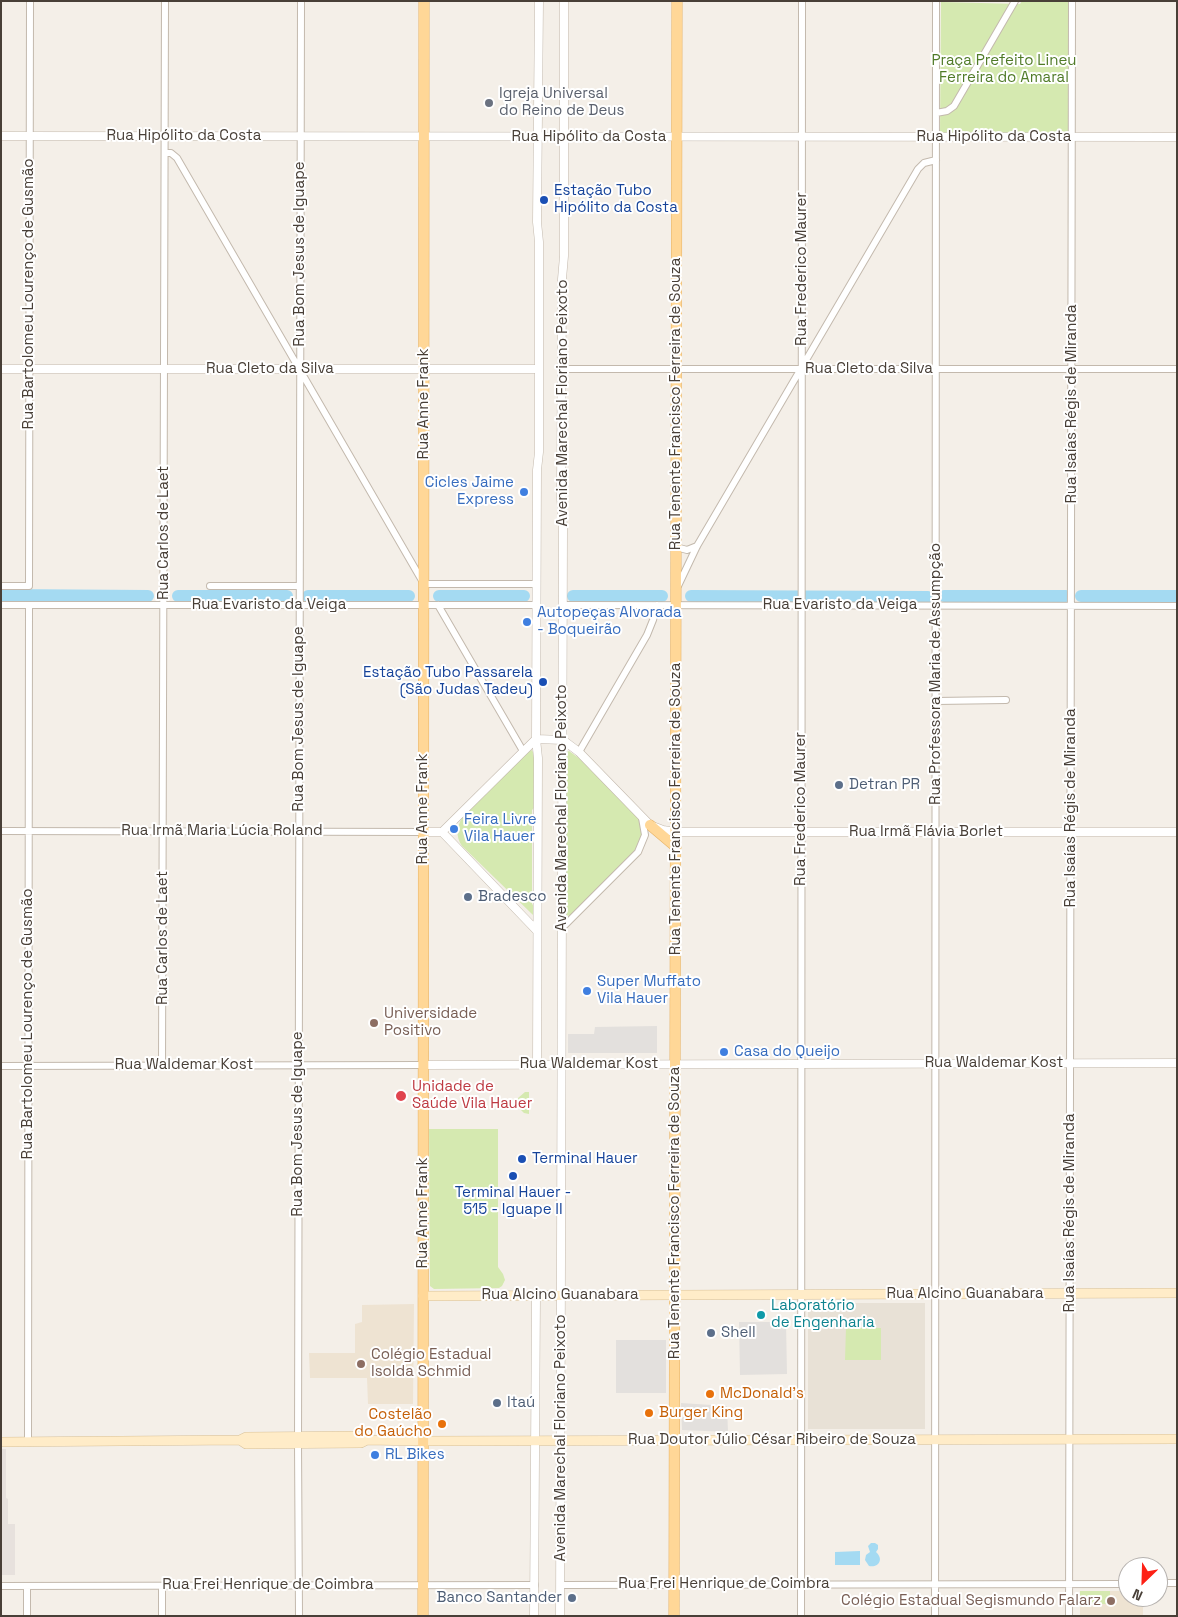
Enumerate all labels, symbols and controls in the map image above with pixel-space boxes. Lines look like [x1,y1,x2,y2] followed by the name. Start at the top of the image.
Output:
[932,52,1076,87] park label: Praça Prefeito Lineu Ferreira do Amaral
[499,85,624,120] place label: Igreja Universal do Reino de Deus
[483,97,495,109] marker: Igreja Universal do Reino de Deus
[107,127,261,145] street label: Rua Hipólito da Costa
[512,128,666,146] street label: Rua Hipólito da Costa
[917,128,1071,146] street label: Rua Hipólito da Costa
[20,158,38,430] street label: Rua Bartolomeu Lourenço de Gusmão
[291,161,309,347] street label: Rua Bom Jesus de Iguape
[554,182,678,217] place label: Estação Tubo Hipólito da Costa
[793,192,811,346] street label: Rua Frederico Maurer
[538,194,550,206] marker: Estação Tubo Hipólito da Costa
[667,258,685,550] street label: Rua Tenente Francisco Ferreira de Souza
[554,280,572,526] street label: Avenida Marechal Floriano Peixoto
[1063,304,1081,504] street label: Rua Isaías Régis de Miranda
[415,348,433,460] street label: Rua Anne Frank
[206,360,334,378] street label: Rua Cleto da Silva
[805,360,933,378] street label: Rua Cleto da Silva
[155,466,173,600] street label: Rua Carlos de Laet
[425,474,514,509] place label: Cicles Jaime Express
[518,486,530,498] marker: Cicles Jaime Express
[927,543,945,805] street label: Rua Professora Maria de Assumpção
[192,596,346,614] street label: Rua Evaristo da Veiga
[763,596,917,614] street label: Rua Evaristo da Veiga
[537,604,682,639] place label: Autopeças Alvorada - Boqueirão
[521,616,533,628] marker: Autopeças Alvorada - Boqueirão
[290,626,308,812] street label: Rua Bom Jesus de Iguape
[667,663,685,955] street label: Rua Tenente Francisco Ferreira de Souza
[363,664,533,699] place label: Estação Tubo Passarela (São Judas Tadeu)
[537,676,549,688] marker: Estação Tubo Passarela (São Judas Tadeu)
[553,685,571,931] street label: Avenida Marechal Floriano Peixoto
[1062,708,1080,908] street label: Rua Isaías Régis de Miranda
[792,732,810,886] street label: Rua Frederico Maurer
[414,753,432,865] street label: Rua Anne Frank
[849,776,920,794] place label: Detran PR
[833,779,845,791] marker: Detran PR
[464,811,537,846] place label: Feira Livre Vila Hauer
[121,822,323,840] street label: Rua Irmã Maria Lúcia Roland
[448,823,460,835] marker: Feira Livre Vila Hauer
[849,823,1003,841] street label: Rua Irmã Flávia Borlet
[154,871,172,1005] street label: Rua Carlos de Laet
[19,888,37,1160] street label: Rua Bartolomeu Lourenço de Gusmão
[478,888,546,906] place label: Bradesco
[462,891,474,903] marker: Bradesco
[597,973,701,1008] place label: Super Muffato Vila Hauer
[581,985,593,997] marker: Super Muffato Vila Hauer
[384,1005,477,1040] place label: Universidade Positivo
[368,1017,380,1029] marker: Universidade Positivo
[289,1031,307,1217] street label: Rua Bom Jesus de Iguape
[734,1043,840,1061] place label: Casa do Queijo
[718,1046,730,1058] marker: Casa do Queijo
[925,1054,1063,1072] street label: Rua Waldemar Kost
[520,1055,658,1073] street label: Rua Waldemar Kost
[115,1056,253,1074] street label: Rua Waldemar Kost
[666,1067,684,1359] street label: Rua Tenente Francisco Ferreira de Souza
[412,1078,532,1113] place label: Unidade de Saúde Vila Hauer
[394,1089,408,1103] marker: Unidade de Saúde Vila Hauer
[1061,1113,1079,1313] street label: Rua Isaías Régis de Miranda
[532,1150,638,1168] place label: Terminal Hauer
[516,1153,528,1165] marker: Terminal Hauer
[414,1157,432,1269] street label: Rua Anne Frank
[507,1170,519,1182] marker: Terminal Hauer - 515 - Iguape II
[455,1184,571,1219] place label: Terminal Hauer - 515 - Iguape II
[886,1285,1044,1303] street label: Rua Alcino Guanabara
[481,1286,639,1304] street label: Rua Alcino Guanabara
[771,1297,875,1332] place label: Laboratório de Engenharia
[755,1309,767,1321] marker: Laboratório de Engenharia
[552,1315,570,1561] street label: Avenida Marechal Floriano Peixoto
[721,1324,756,1342] place label: Shell
[705,1327,717,1339] marker: Shell
[371,1346,491,1381] place label: Colégio Estadual Isolda Schmid
[355,1358,367,1370] marker: Colégio Estadual Isolda Schmid
[720,1385,804,1403] place label: McDonald's
[704,1388,716,1400] marker: McDonald's
[507,1394,535,1412] place label: Itaú
[491,1397,503,1409] marker: Itaú
[659,1404,743,1422] place label: Burger King
[354,1406,432,1441] place label: Costelão do Gaúcho
[643,1407,655,1419] marker: Burger King
[436,1418,448,1430] marker: Costelão do Gaúcho
[628,1431,916,1449] street label: Rua Doutor Júlio César Ribeiro de Souza
[385,1446,445,1464] place label: RL Bikes
[369,1449,381,1461] marker: RL Bikes
[1118,1557,1168,1607] north arrow
[618,1575,830,1593] street label: Rua Frei Henrique de Coimbra
[162,1576,374,1594] street label: Rua Frei Henrique de Coimbra
[1129,1585,1145,1605] text: N
[436,1589,562,1607] place label: Banco Santander
[566,1592,578,1604] marker: Banco Santander
[841,1592,1101,1610] place label: Colégio Estadual Segismundo Falarz
[1105,1595,1117,1607] marker: Colégio Estadual Segismundo Falarz

